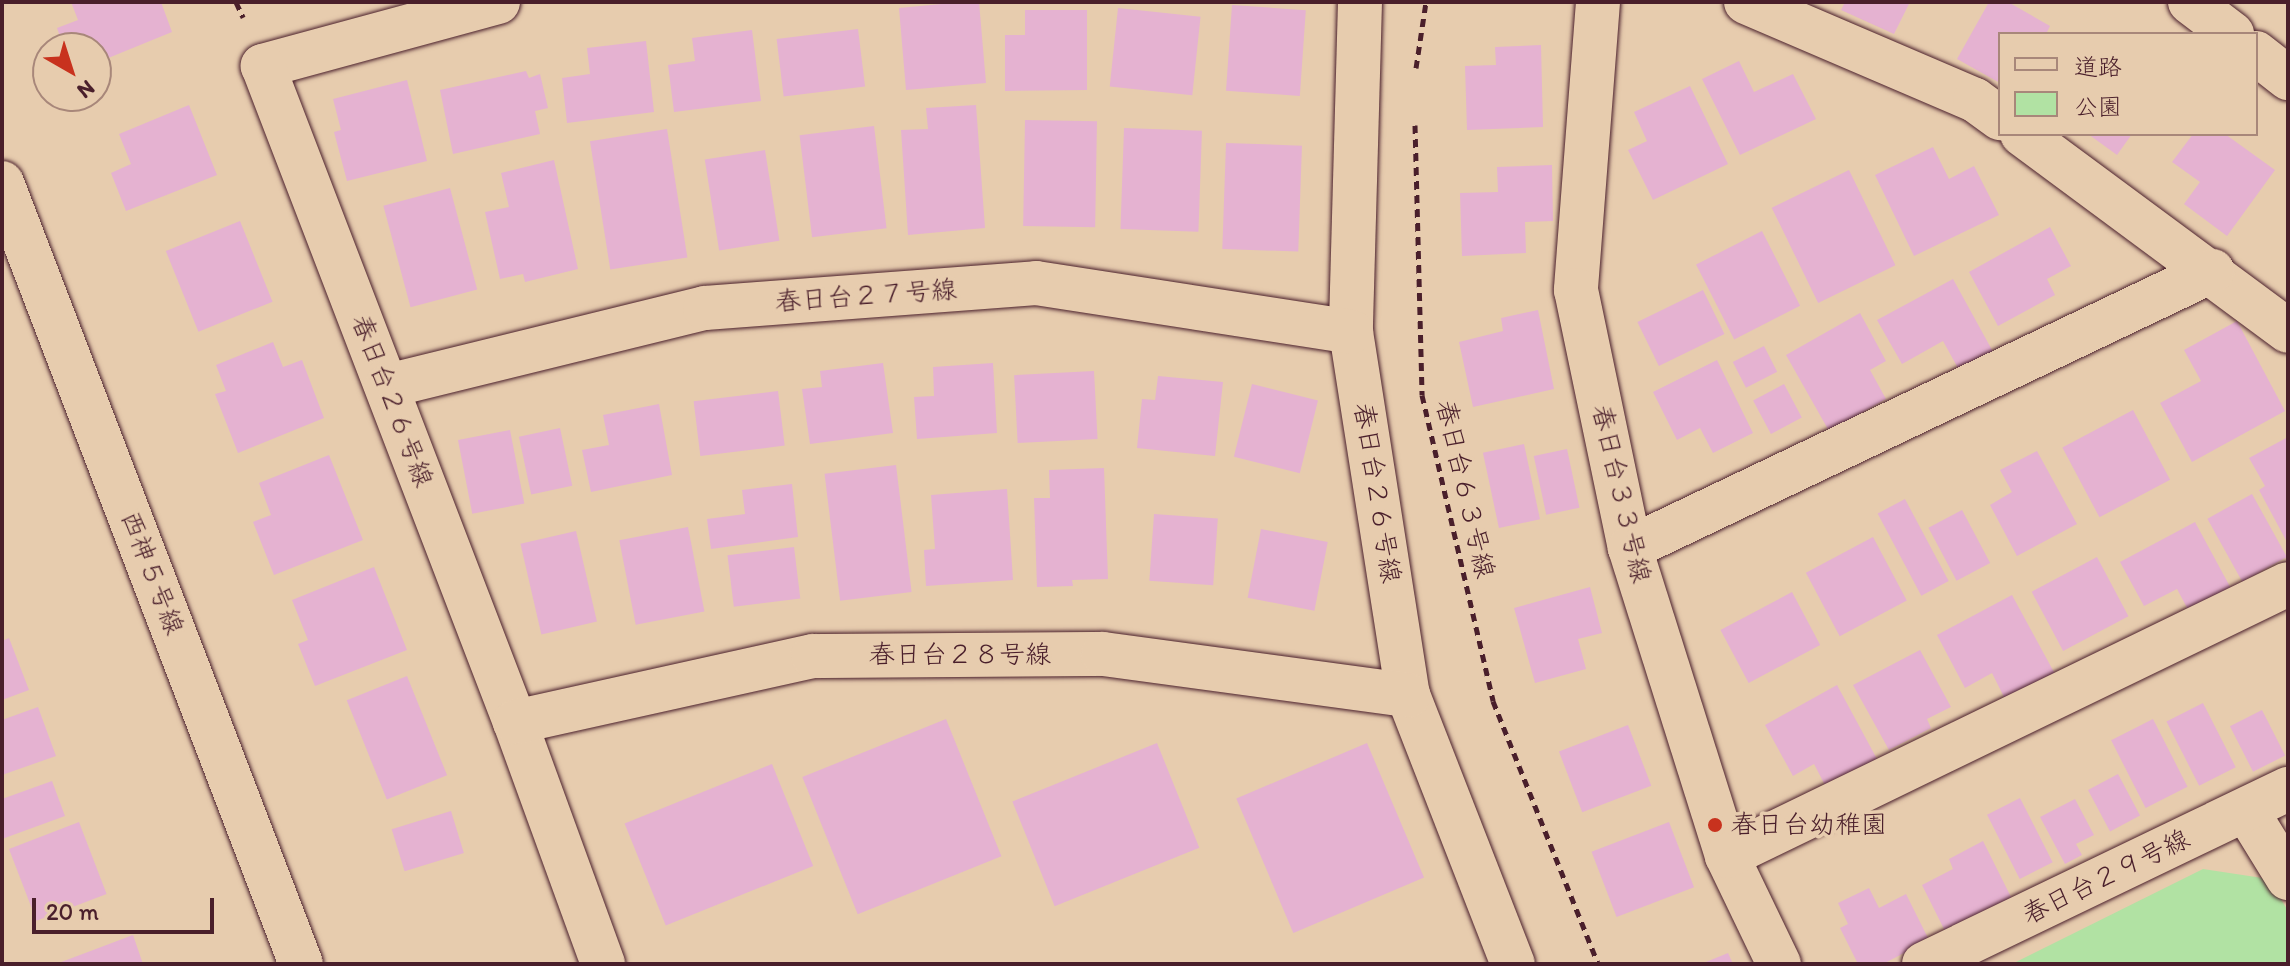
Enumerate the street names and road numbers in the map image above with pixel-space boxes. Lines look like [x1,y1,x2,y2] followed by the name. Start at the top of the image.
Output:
[774,274,958,318] street label: 春日台２７号線
[345,310,439,492] street label: 春日台２６号線
[1429,397,1501,581] street label: 春日台６３号線
[1347,401,1407,585] street label: 春日台２６号線
[1585,402,1657,586] street label: 春日台３３号線
[114,507,190,639] street label: 西神５号線
[869,639,1051,671] street label: 春日台２８号線
[2017,823,2195,931] street label: 春日台２９号線

